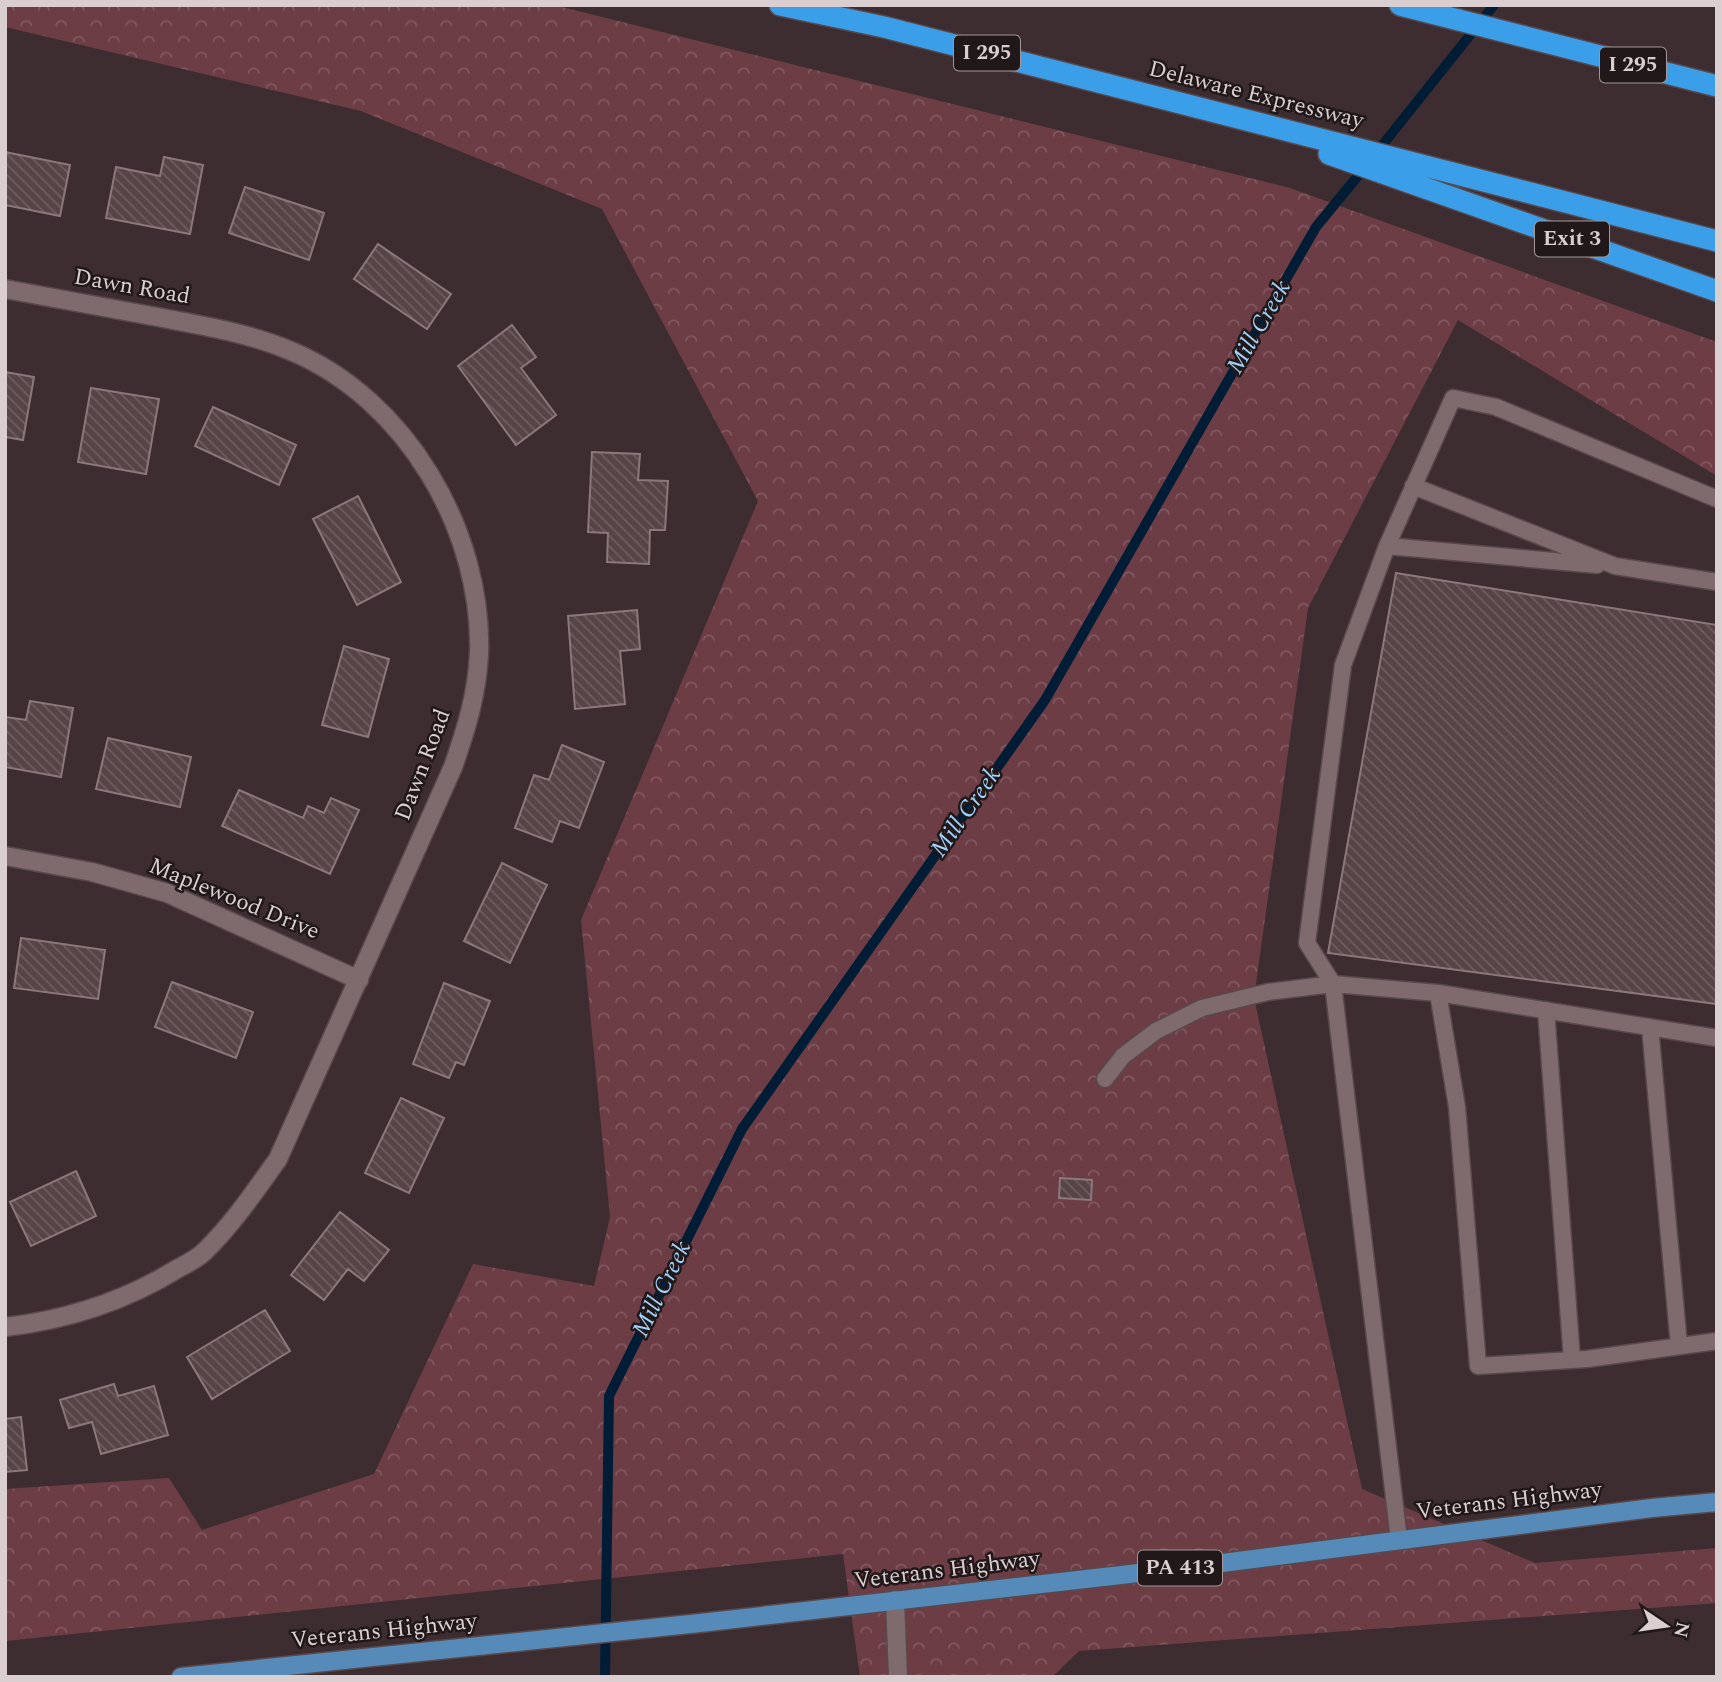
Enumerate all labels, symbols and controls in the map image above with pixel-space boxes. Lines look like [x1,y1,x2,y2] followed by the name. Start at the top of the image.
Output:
[954,36,1020,70] road number: I 295
[1600,48,1666,82] road number: I 295
[1145,51,1368,139] street label: Delaware Expressway
[1535,222,1609,256] road number: Exit 3
[71,260,193,314] street label: Dawn Road
[1218,273,1300,381] water label: Mill Creek
[386,704,460,826] street label: Dawn Road
[922,759,1010,865] water label: Mill Creek
[143,849,325,949] street label: Maplewood Drive
[623,1235,701,1343] water label: Mill Creek
[1414,1472,1605,1530] street label: Veterans Highway
[852,1541,1043,1599] street label: Veterans Highway
[1138,1550,1222,1586] road number: PA 413
[1631,1591,1701,1661] north arrow
[289,1604,480,1658] street label: Veterans Highway
[1665,1619,1697,1640] text: N

